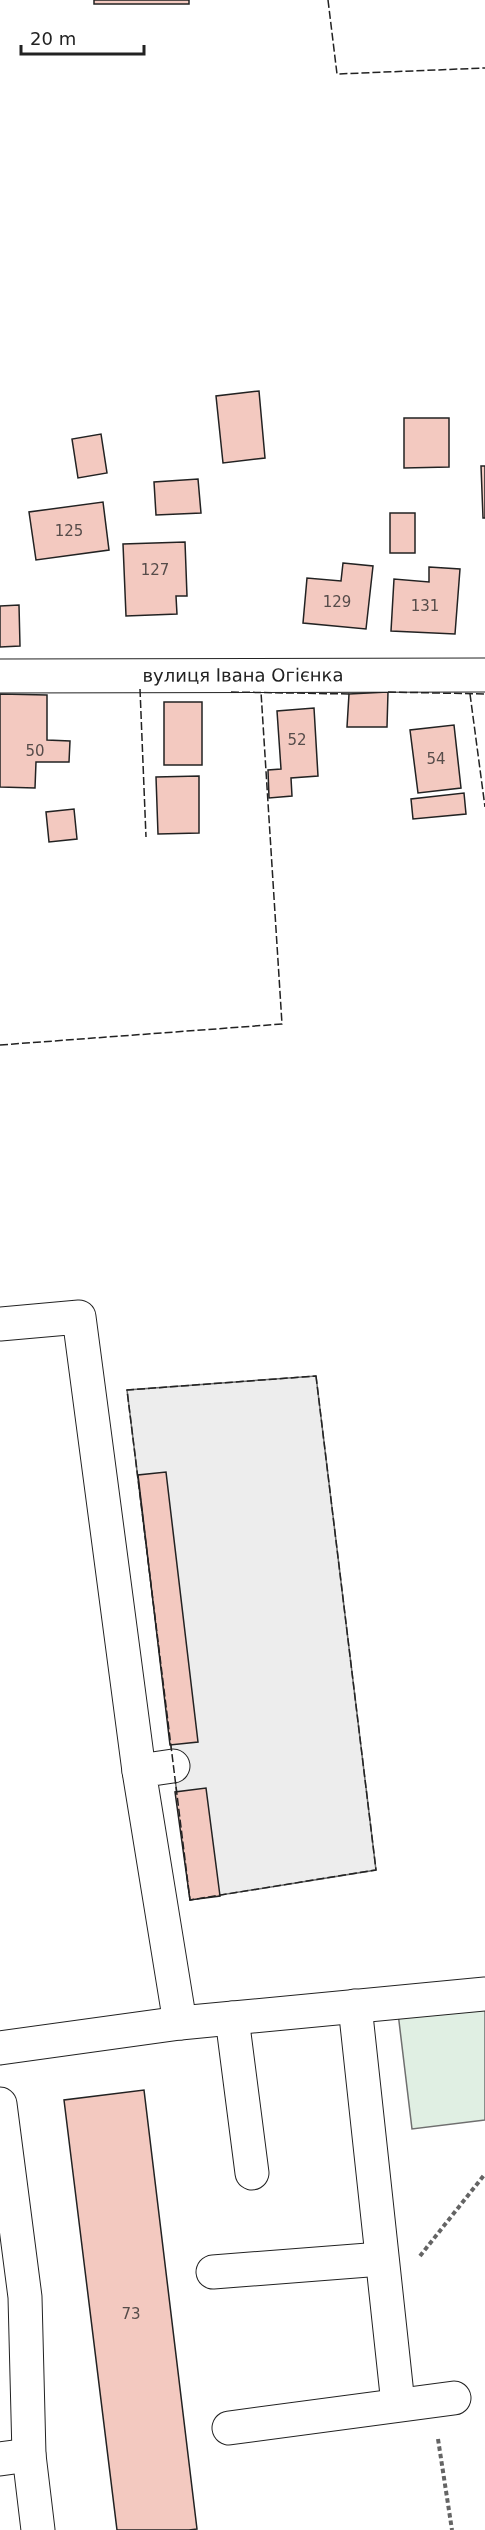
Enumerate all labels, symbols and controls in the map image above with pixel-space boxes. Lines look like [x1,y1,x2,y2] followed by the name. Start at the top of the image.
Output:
[21,18,144,56] scale bar
[30,28,76,49] text: 20 m
[55,522,83,540] house number: 125
[141,561,169,579] house number: 127
[323,593,351,611] house number: 129
[411,597,439,615] house number: 131
[142,664,344,686] street label: вулиця Івана Огієнка
[287,731,307,749] house number: 52
[25,742,45,760] house number: 50
[426,750,446,768] house number: 54
[121,2305,141,2323] house number: 73

